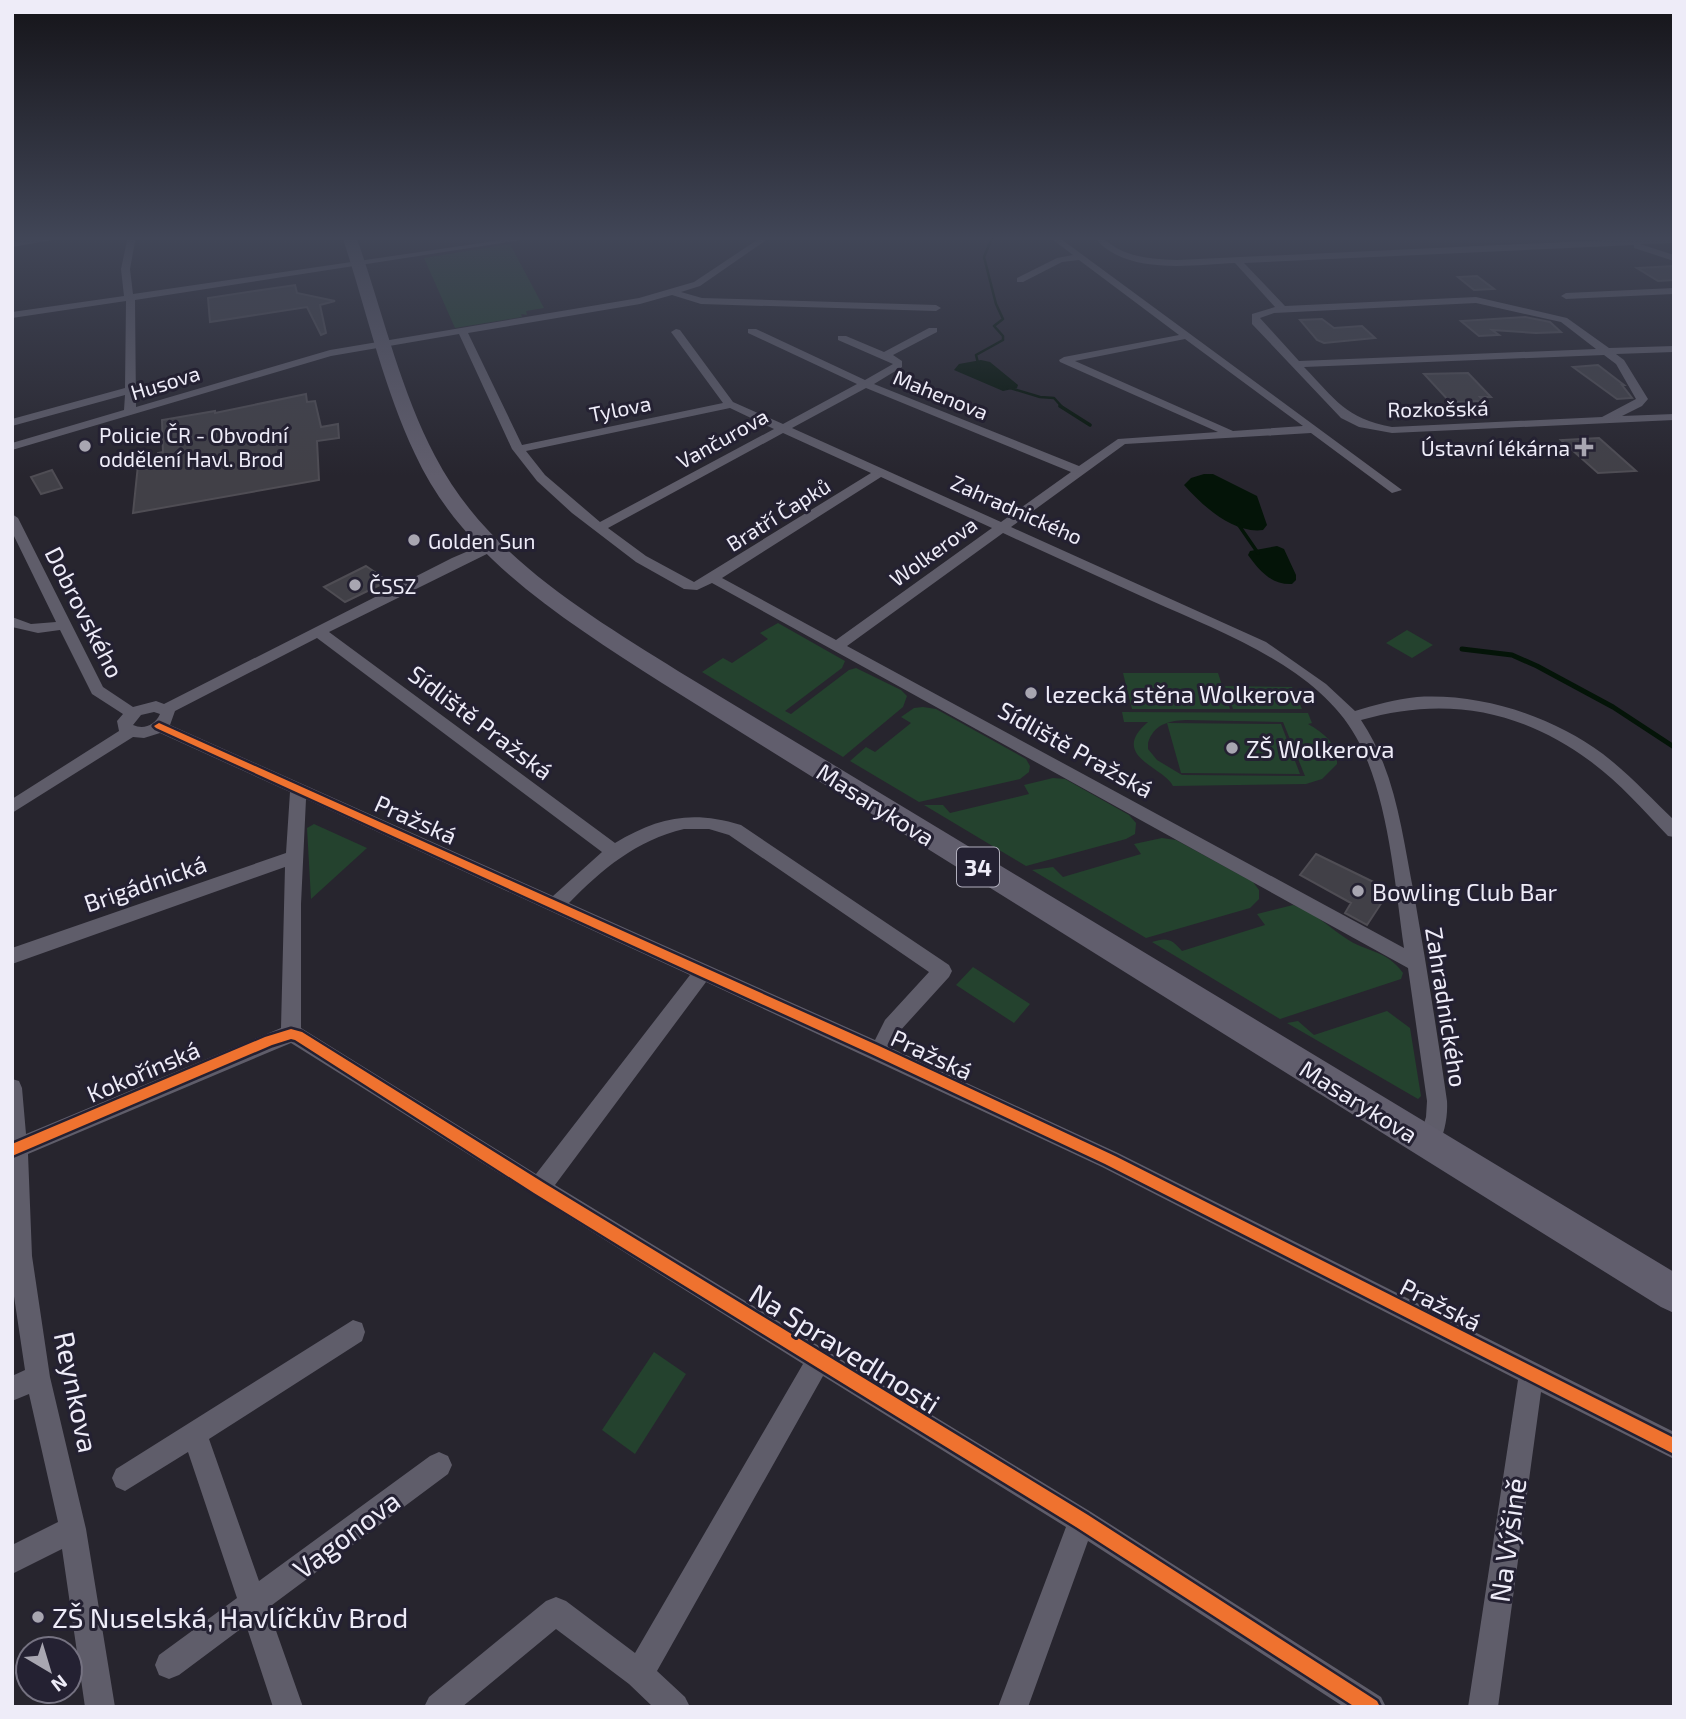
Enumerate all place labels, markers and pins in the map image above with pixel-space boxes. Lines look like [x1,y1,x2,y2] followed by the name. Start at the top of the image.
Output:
[99,422,289,471] place label: Policie ČR - Obvodní oddělení Havl. Brod
[1421,435,1570,460] place label: Ústavní lékárna
[77,438,93,454] marker: Policie ČR - Obvodní oddělení Havl. Brod
[1576,439,1592,455] marker: Ústavní lékárna
[428,528,536,553] place label: Golden Sun
[406,532,422,548] marker: Golden Sun
[369,573,416,598] place label: ČSSZ
[347,577,363,593] marker: ČSSZ
[1045,679,1315,708] place label: lezecká stěna Wolkerova
[1023,685,1039,701] marker: lezecká stěna Wolkerova
[1246,734,1395,763] place label: ZŠ Wolkerova
[1224,740,1240,756] marker: ZŠ Wolkerova
[1372,877,1558,906] place label: Bowling Club Bar
[1350,883,1366,899] marker: Bowling Club Bar
[52,1600,408,1634] place label: ZŠ Nuselská, Havlíčkův Brod
[30,1609,46,1625] marker: ZŠ Nuselská, Havlíčkův Brod

